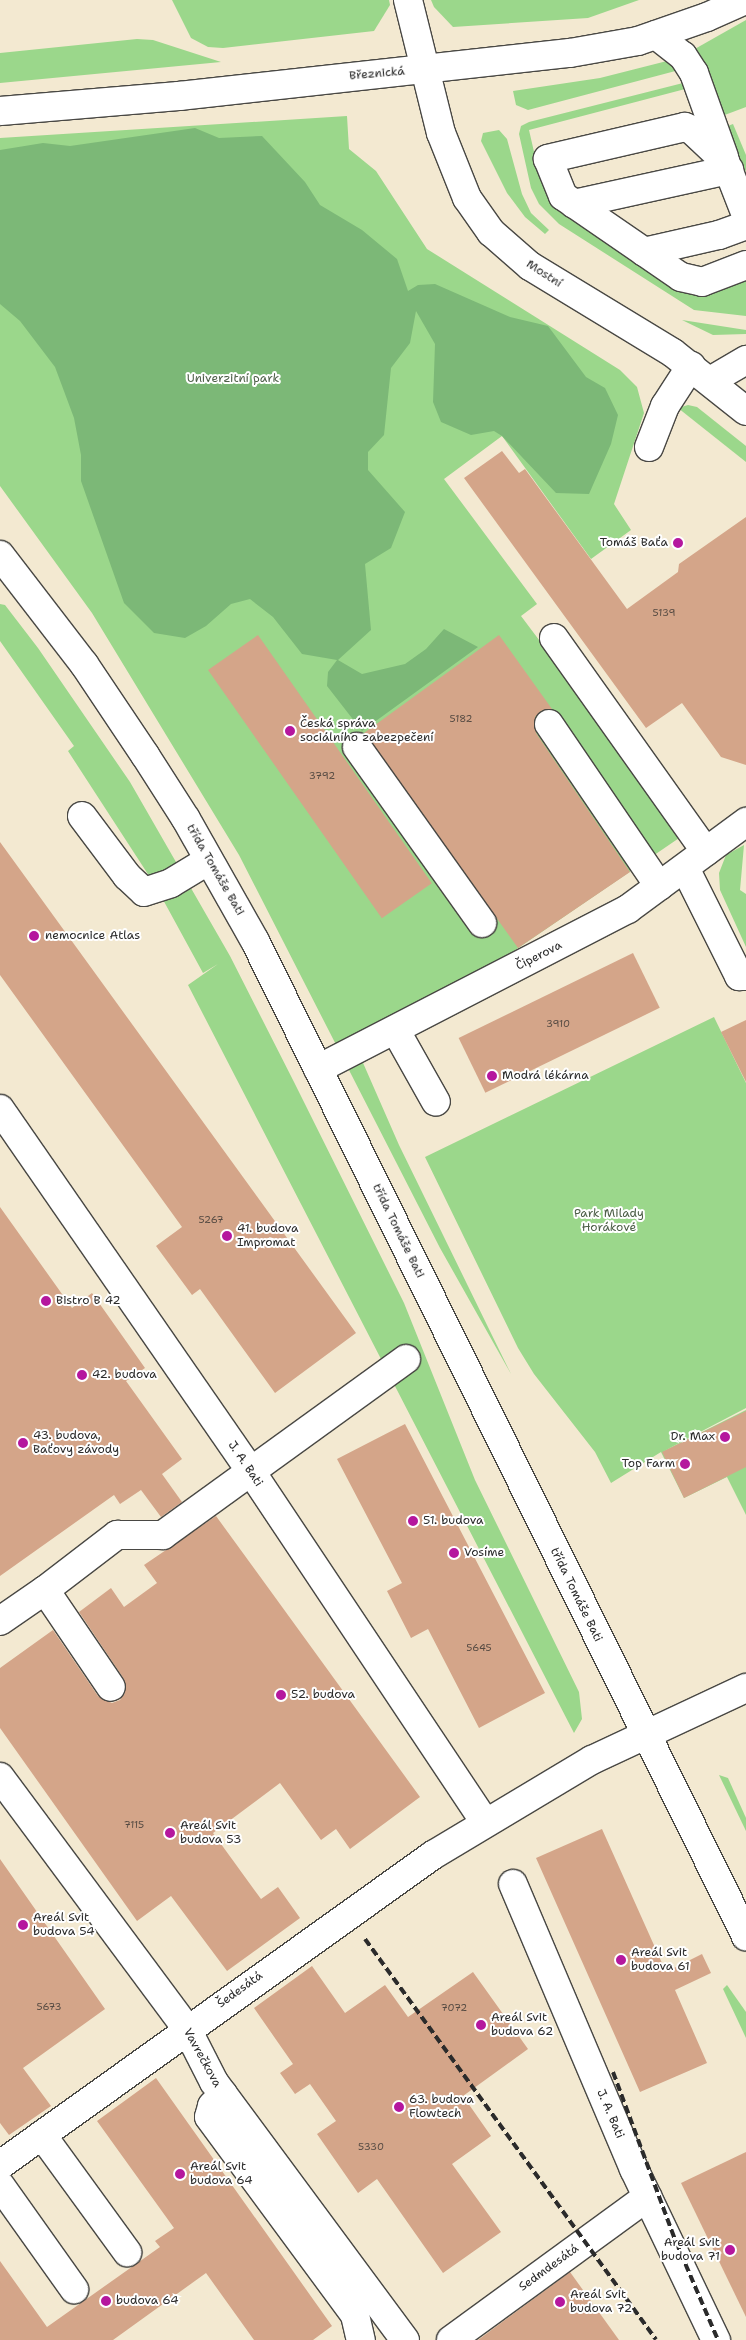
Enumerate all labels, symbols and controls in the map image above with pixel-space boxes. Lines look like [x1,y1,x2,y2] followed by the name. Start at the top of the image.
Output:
[349,64,405,84] street label: Březnická
[523,257,565,291] street label: Mostní
[187,372,279,386] park label: Univerzitní park
[600,536,668,550] place label: Tomáš Baťa
[672,537,684,549] marker: Tomáš Baťa
[653,607,675,619] house number: 5139
[449,713,473,725] house number: 5182
[300,717,434,745] place label: Česká správa sociálního zabezpečení
[284,725,296,737] marker: Česká správa sociálního zabezpečení
[309,770,335,782] house number: 3792
[183,822,247,918] street label: třída Tomáše Bati
[27,929,41,943] marker: nemocnice Atlas
[45,929,140,943] place label: nemocnice Atlas
[514,938,564,974] street label: Čiperova
[546,1018,570,1030] house number: 3910
[502,1069,589,1083] place label: Modrá lékárna
[486,1070,498,1082] marker: Modrá lékárna
[369,1182,427,1280] street label: třída Tomáše Bati
[574,1207,644,1235] park label: Park Milady Horákové
[198,1214,224,1226] house number: 5267
[237,1222,298,1250] place label: 41. budova Impromat
[221,1230,233,1242] marker: 41. budova Impromat
[56,1294,121,1308] place label: Bistro B 42
[40,1295,52,1307] marker: Bistro B 42
[92,1368,157,1382] place label: 42. budova
[76,1369,88,1381] marker: 42. budova
[33,1429,119,1457] place label: 43. budova, Baťovy závody
[671,1430,715,1444] place label: Dr. Max
[719,1431,731,1443] marker: Dr. Max
[17,1437,29,1449] marker: 43. budova, Baťovy závody
[224,1438,266,1490] street label: J. A. Bati
[622,1457,675,1471] place label: Top Farm
[679,1458,691,1470] marker: Top Farm
[423,1514,483,1528] place label: 51. budova
[407,1515,419,1527] marker: 51. budova
[464,1546,504,1560] place label: Vosíme
[547,1546,605,1644] street label: třída Tomáše Bati
[448,1547,460,1559] marker: Vosíme
[466,1642,492,1654] house number: 5645
[291,1688,355,1702] place label: 52. budova
[275,1689,287,1701] marker: 52. budova
[124,1819,144,1831] house number: 7115
[180,1819,241,1847] place label: Areál Svit budova 53
[164,1827,176,1839] marker: Areál Svit budova 53
[33,1911,95,1939] place label: Areál Svit budova 54
[17,1919,29,1931] marker: Areál Svit budova 54
[631,1946,690,1974] place label: Areál Svit budova 61
[615,1954,627,1966] marker: Areál Svit budova 61
[214,1969,266,2011] street label: Šedesátá
[36,2001,62,2013] house number: 5673
[441,2002,467,2014] house number: 7072
[491,2011,553,2039] place label: Areál Svit budova 62
[475,2019,487,2031] marker: Areál Svit budova 62
[180,2026,224,2090] street label: Vavrečkova
[593,2087,627,2141] street label: J. A. Bati
[409,2093,474,2121] place label: 63. budova Flowtech
[393,2101,405,2113] marker: 63. budova Flowtech
[358,2141,384,2153] house number: 5330
[190,2160,253,2188] place label: Areál Svit budova 64
[174,2168,186,2180] marker: Areál Svit budova 64
[661,2236,720,2264] place label: Areál Svit budova 71
[516,2241,582,2295] street label: Sedmdesátá
[724,2244,736,2256] marker: Areál Svit budova 71
[570,2288,632,2316] place label: Areál Svit budova 72
[116,2294,179,2308] place label: budova 64
[100,2295,112,2307] marker: budova 64
[554,2296,566,2308] marker: Areál Svit budova 72

